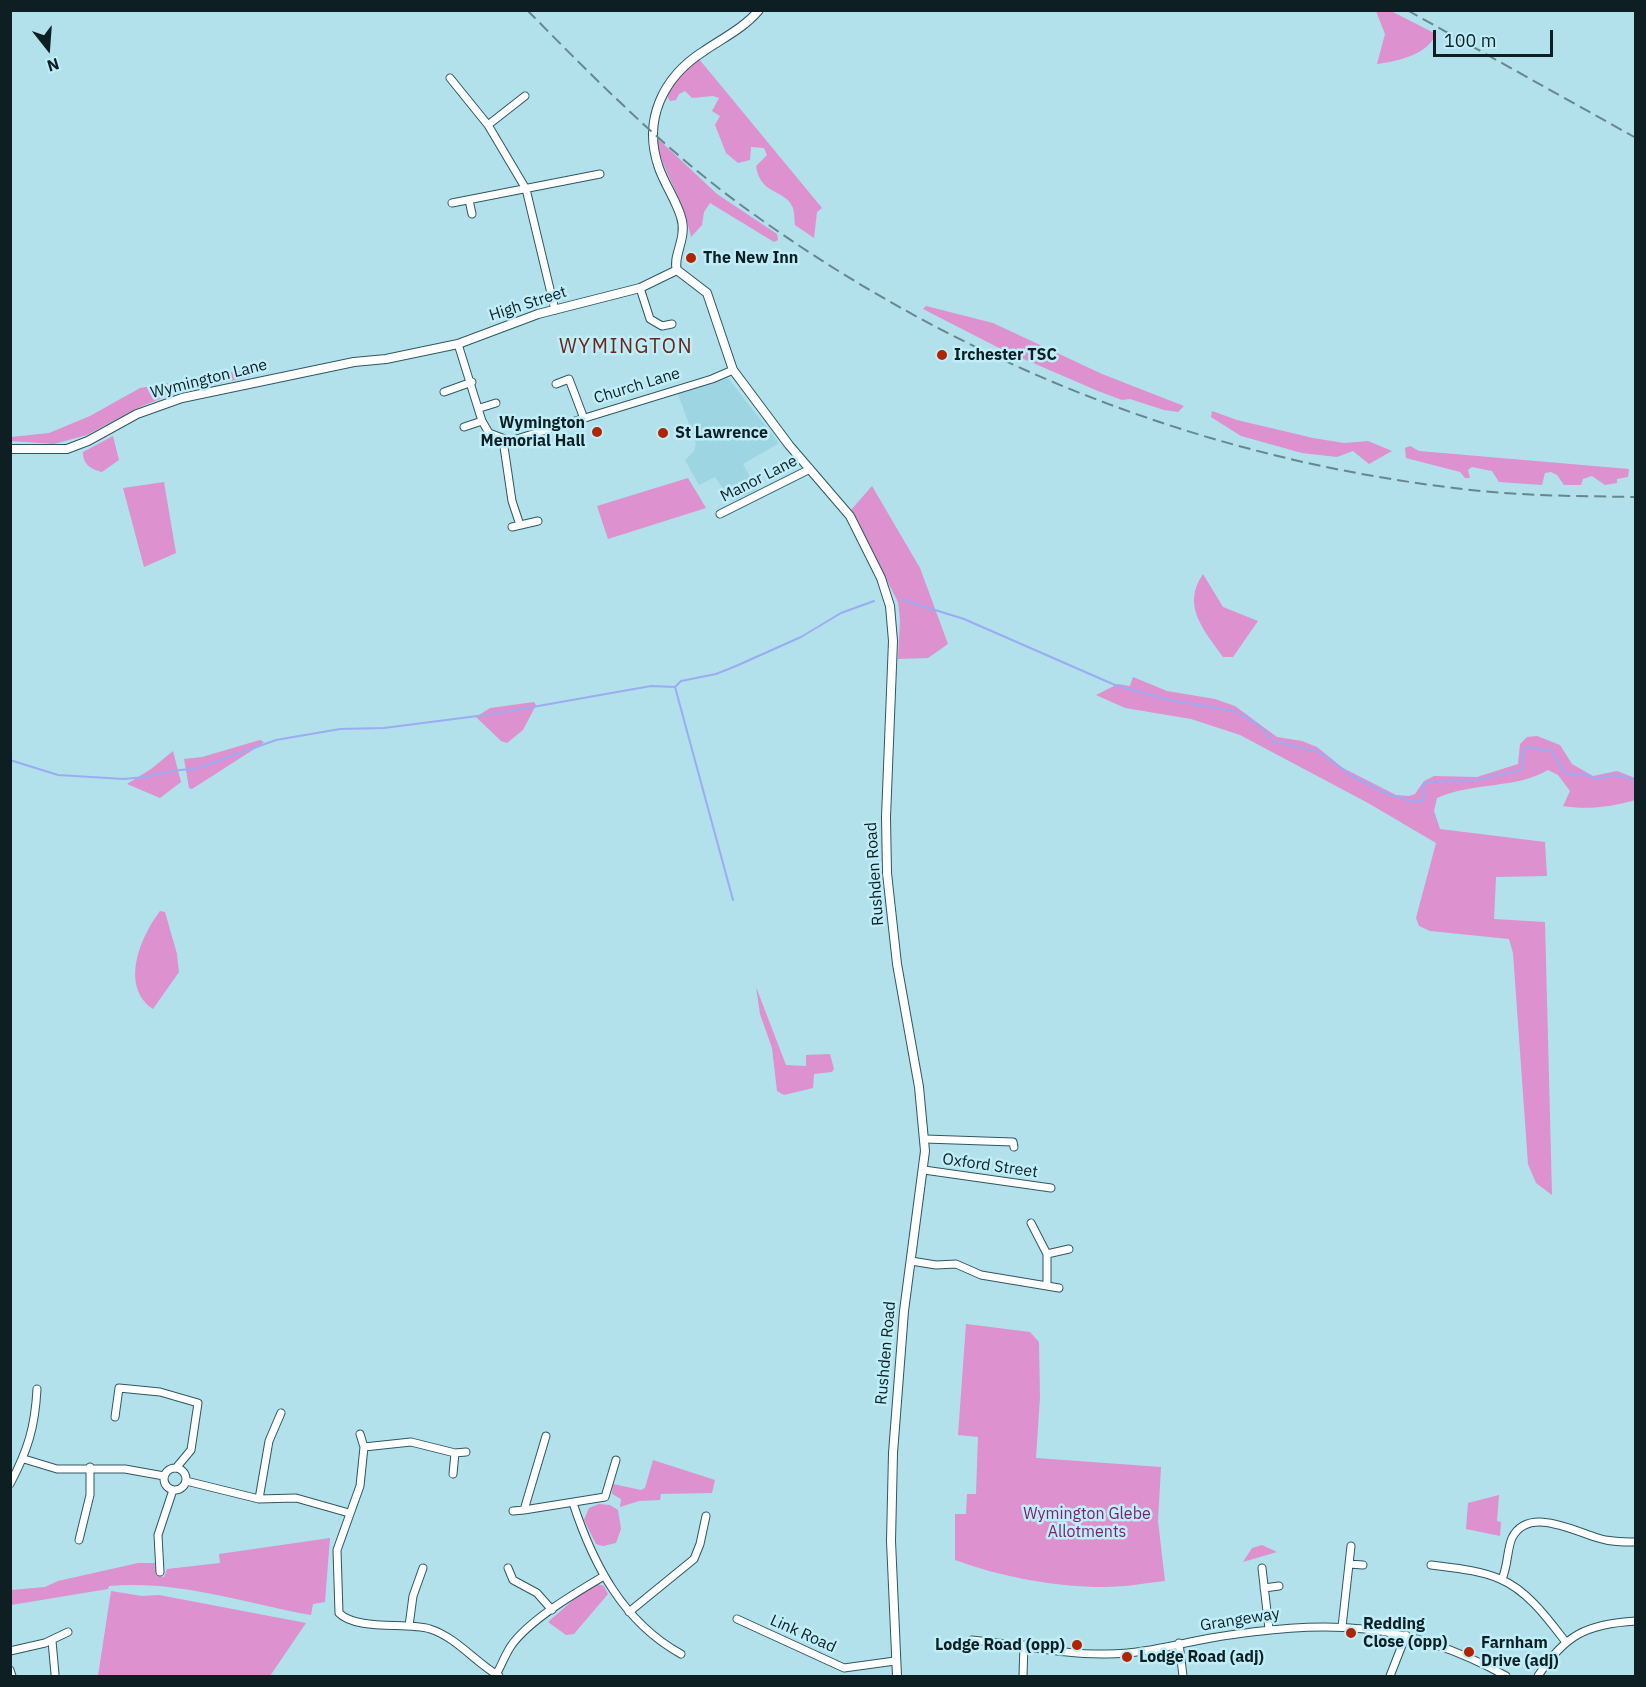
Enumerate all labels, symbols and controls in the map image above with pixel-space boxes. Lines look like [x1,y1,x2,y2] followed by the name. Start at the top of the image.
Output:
[18,18,78,78] north arrow
[1436,18,1556,56] scale bar
[1444,29,1496,52] text: 100 m
[45,54,62,76] text: N
[703,248,798,268] place label: The New Inn
[684,251,698,265] marker: The New Inn
[487,282,569,326] street label: High Street
[559,335,693,359] district label: WYMINGTON
[954,345,1057,365] place label: Irchester TSC
[935,348,949,362] marker: Irchester TSC
[149,355,269,403] street label: Wymington Lane
[592,364,682,408] street label: Church Lane
[481,413,585,451] place label: Wymington Memorial Hall
[675,423,768,443] place label: St Lawrence
[590,425,604,439] marker: Wymington Memorial Hall
[656,426,670,440] marker: St Lawrence
[717,451,801,507] street label: Manor Lane
[862,821,888,927] street label: Rushden Road
[941,1150,1039,1182] street label: Oxford Street
[872,1300,900,1406] street label: Rushden Road
[1023,1504,1151,1542] park label: Wymington Glebe Allotments
[1199,1604,1281,1636] street label: Grangeway
[767,1611,839,1657] street label: Link Road
[1363,1614,1447,1652] place label: Redding Close (opp)
[1344,1626,1358,1640] marker: Redding Close (opp)
[1481,1633,1559,1671] place label: Farnham Drive (adj)
[935,1635,1065,1655] place label: Lodge Road (opp)
[1070,1638,1084,1652] marker: Lodge Road (opp)
[1462,1645,1476,1659] marker: Farnham Drive (adj)
[1139,1647,1264,1667] place label: Lodge Road (adj)
[1120,1650,1134,1664] marker: Lodge Road (adj)

